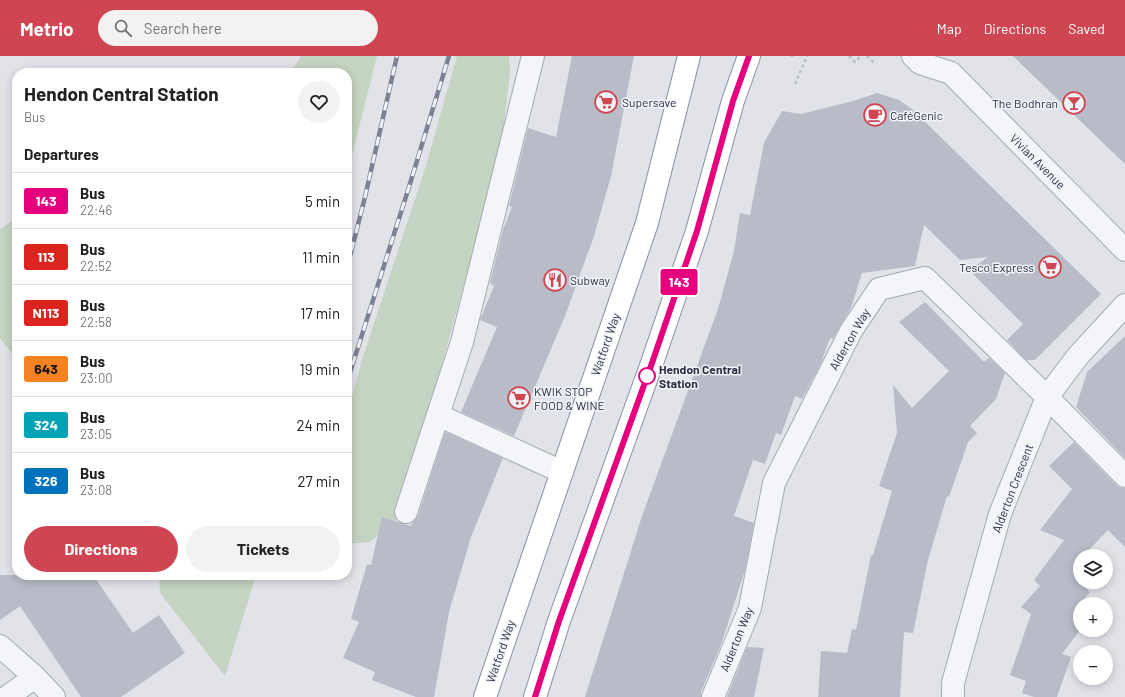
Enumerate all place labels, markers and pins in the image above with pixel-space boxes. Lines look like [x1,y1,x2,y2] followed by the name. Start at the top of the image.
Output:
[593,89,619,115] supermarket icon: Supersave
[1061,90,1087,116] bar icon: The Bodhran
[622,95,676,109] place label: Supersave
[992,96,1058,110] place label: The Bodhran
[862,102,888,128] cafe icon: CaféGenic
[890,108,943,122] place label: CaféGenic
[1037,254,1063,280] supermarket icon: Tesco Express
[959,260,1034,274] place label: Tesco Express
[542,267,568,293] restaurant icon: Subway
[570,273,610,287] place label: Subway
[659,362,741,390] place label: Hendon Central Station
[638,367,656,385] marker: Hendon Central Station
[534,384,605,412] place label: KWIK STOP FOOD & WINE
[506,385,532,411] supermarket icon: KWIK STOP FOOD & WINE

